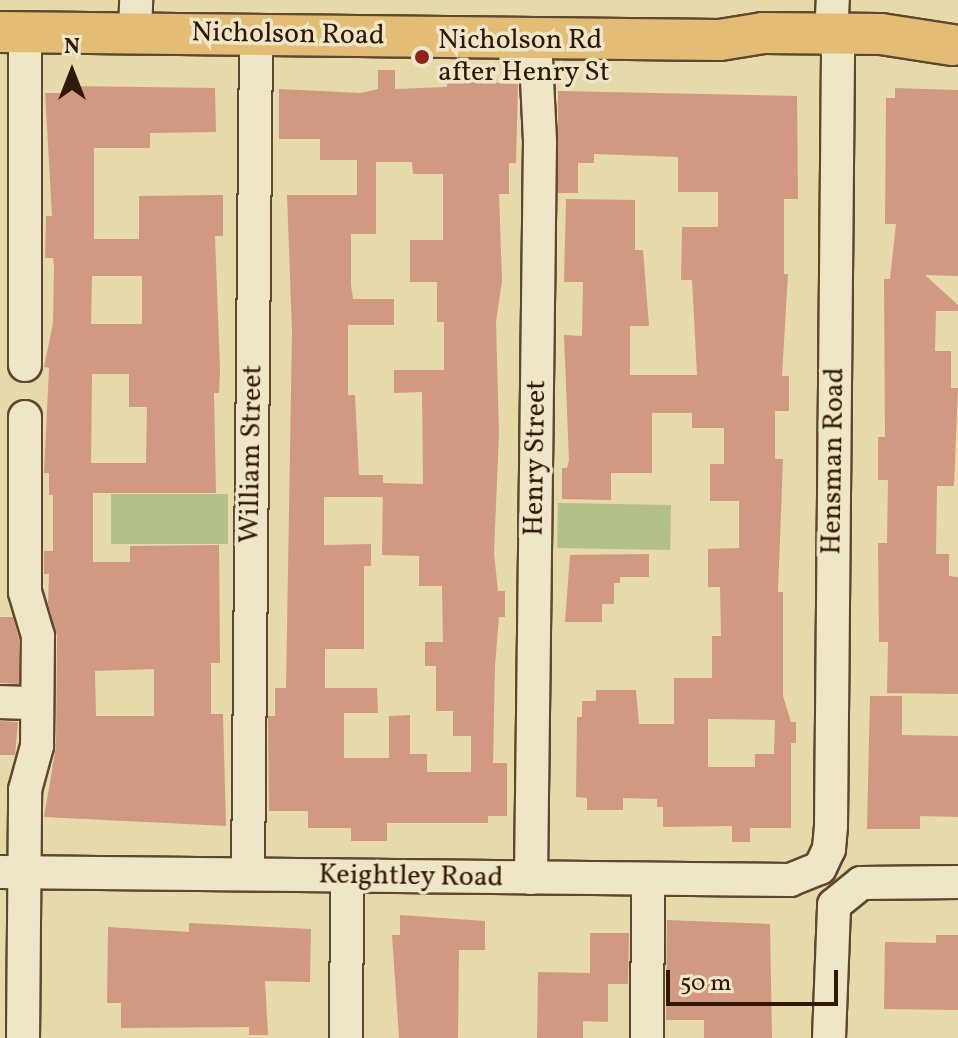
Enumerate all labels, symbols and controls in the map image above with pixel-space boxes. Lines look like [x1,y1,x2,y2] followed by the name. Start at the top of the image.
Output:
[191,17,385,53] street label: Nicholson Road
[438,24,610,90] place label: Nicholson Rd after Henry St
[32,32,112,112] north arrow
[64,32,80,63] text: N
[413,48,431,66] marker: Nicholson Rd after Henry St
[234,364,270,544] street label: William Street
[816,367,852,555] street label: Hensman Road
[518,379,554,537] street label: Henry Street
[318,859,504,895] street label: Keightley Road
[670,954,842,1004] scale bar
[680,967,732,1001] text: 50 m

